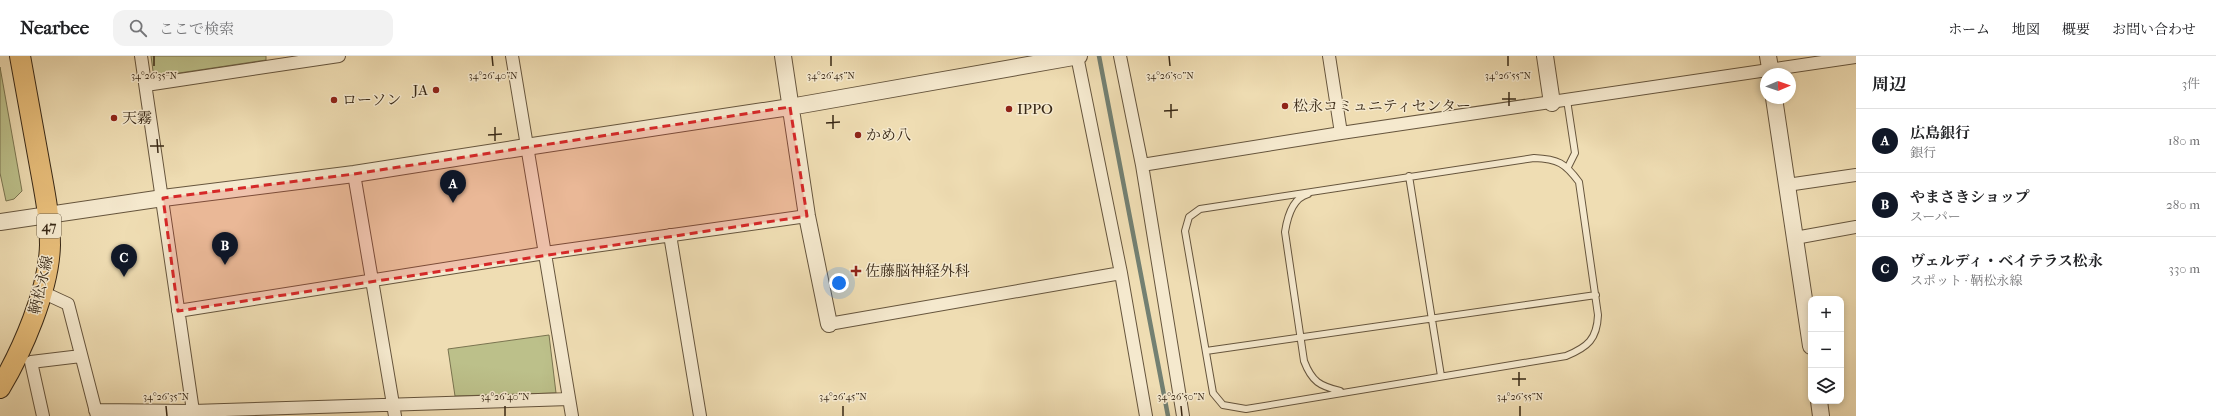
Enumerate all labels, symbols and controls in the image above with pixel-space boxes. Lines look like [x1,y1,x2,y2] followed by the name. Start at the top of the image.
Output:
[113,10,393,46] search box
[20,17,89,39] text: Nearbee
[127,17,149,39] icon: search
[159,20,234,38] text: ここで検索
[1948,21,1990,38] text: ホーム
[2012,21,2040,38] text: 地図
[2062,21,2090,38] text: 概要
[2112,21,2196,38] text: お問い合わせ
[1760,68,1796,104] north arrow
[131,70,178,82] text: 34°26'35"N
[468,70,518,82] text: 34°26'40"N
[807,70,855,82] text: 34°26'45"N
[1146,70,1194,82] text: 34°26'50"N
[1485,70,1532,82] text: 34°26'55"N
[1872,74,1906,94] text: 周辺
[2182,76,2200,91] text: 3件
[412,81,428,99] place label: JA
[431,85,441,95] marker: JA
[342,91,401,109] place label: ローソン
[329,95,339,105] marker: ローソン
[1293,97,1471,115] place label: 松永コミュニティセンター
[1017,100,1053,118] place label: IPPO
[1280,101,1290,111] marker: 松永コミュニティセンター
[1004,104,1014,114] marker: IPPO
[122,109,152,127] place label: 天霧
[109,113,119,123] marker: 天霧
[1910,124,1970,142] text: 広島銀行
[866,126,911,144] place label: かめ八
[853,130,863,140] marker: かめ八
[1881,133,1889,148] text: A
[2168,133,2200,148] text: 180 m
[1910,145,1936,160] text: 銀行
[440,170,466,203] pin: A
[1910,188,2030,206] text: やまさきショップ
[1881,197,1889,212] text: B
[2166,197,2200,212] text: 280 m
[1910,209,1961,224] text: スーパー
[37,214,61,238] road number: 47
[212,232,238,265] pin: B
[111,244,137,277] pin: C
[1910,252,2103,270] text: ヴェルディ・ベイテラス松永
[25,254,57,316] street label: 鞆松永線
[1881,261,1889,276] text: C
[2169,261,2200,276] text: 330 m
[865,262,970,280] place label: 佐藤脳神経外科
[850,265,862,277] marker: 佐藤脳神経外科
[829,273,849,293] your location
[1910,273,2022,288] text: スポット · 鞆松永線
[1808,296,1844,404] map controls
[1808,296,1844,332] button: +
[1808,332,1844,368] button: −
[1808,368,1844,404] button: layers
[143,391,190,403] text: 34°26'35"N
[480,391,530,403] text: 34°26'40"N
[819,391,867,403] text: 34°26'45"N
[1157,391,1205,403] text: 34°26'50"N
[1497,391,1544,403] text: 34°26'55"N

